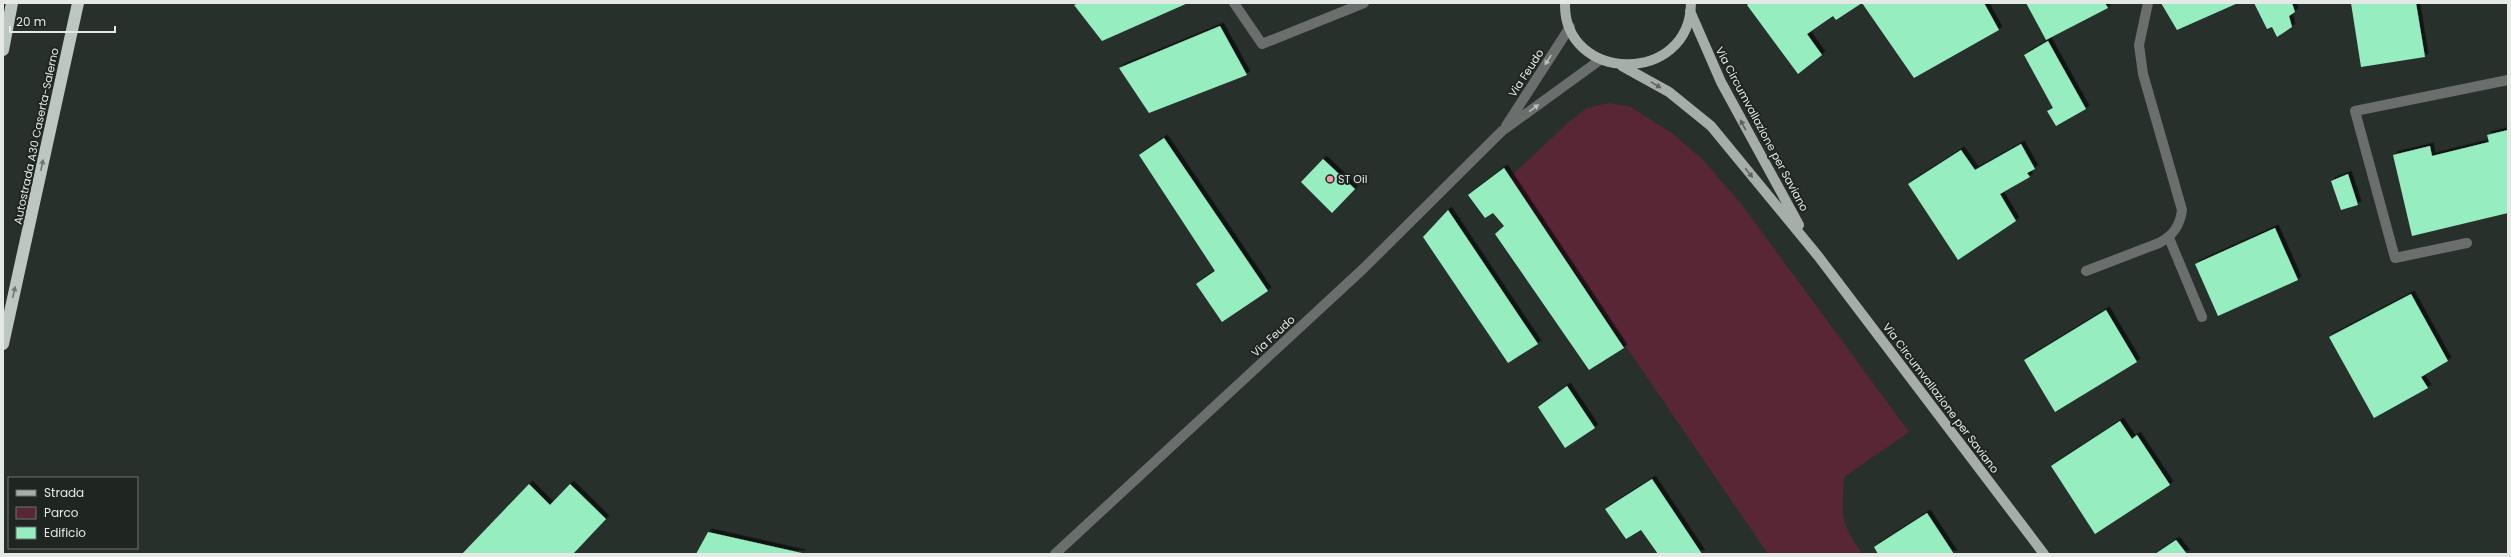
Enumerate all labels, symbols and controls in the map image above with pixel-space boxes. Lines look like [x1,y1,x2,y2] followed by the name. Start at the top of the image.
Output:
[10,8,115,34] scale bar
[16,13,46,30] text: 20 m
[1712,44,1812,214] street label: Via Circumvallazione per Saviano
[9,46,63,226] street label: Autostrada A30 Caserta-Salerno
[1504,46,1548,100] street label: Via Feudo
[1545,54,1552,65] one-way arrow
[1650,81,1662,88] one-way arrow
[1528,104,1539,113] one-way arrow
[1740,119,1747,130] one-way arrow
[40,159,46,172] one-way arrow
[1745,168,1754,179] one-way arrow
[1338,171,1367,187] place label: ST Oil
[1325,174,1335,184] marker: ST Oil
[12,286,18,299] one-way arrow
[1248,312,1298,360] street label: Via Feudo
[1879,320,2003,476] street label: Via Circumvallazione per Saviano
[8,477,138,549] legend
[44,484,84,501] text: Strada
[44,504,79,521] text: Parco
[44,524,86,541] text: Edificio

